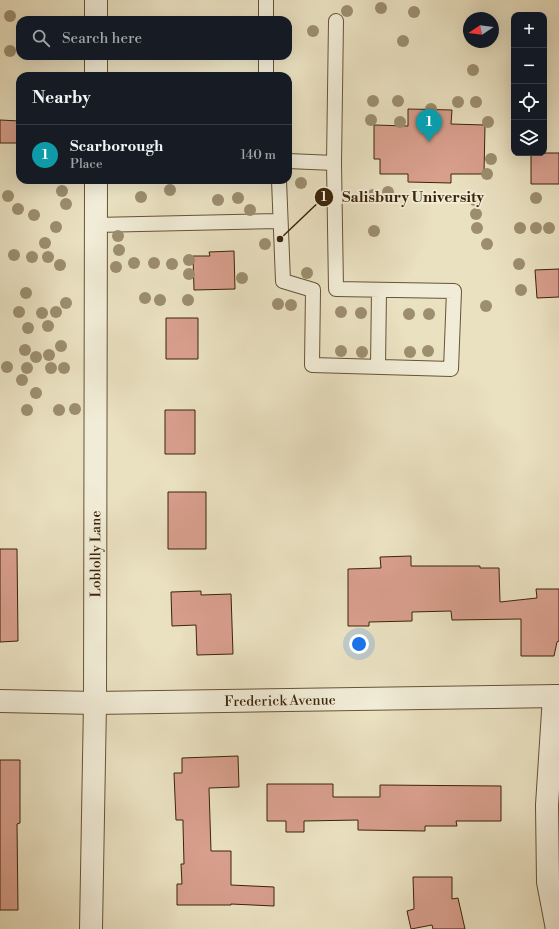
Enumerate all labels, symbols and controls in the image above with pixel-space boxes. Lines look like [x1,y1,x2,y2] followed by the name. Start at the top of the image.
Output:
[463,12,499,48] north arrow
[511,12,547,156] map controls
[511,12,547,48] button: +
[16,16,292,60] search box
[30,27,52,49] icon: search
[62,29,142,48] text: Search here
[511,48,547,84] button: −
[511,84,547,120] button: locate
[32,87,91,109] text: Nearby
[416,109,442,142] pin: 1
[511,120,547,156] button: layers
[70,137,163,156] text: Scarborough
[42,147,48,163] text: 1
[240,147,276,163] text: 140 m
[70,156,102,172] text: Place
[314,183,491,210] callout: Salisbury University
[342,188,484,207] text: Salisbury University
[321,190,327,205] text: 1
[87,510,105,598] street label: Loblolly Lane
[349,634,369,654] your location
[224,691,336,711] street label: Frederick Avenue

